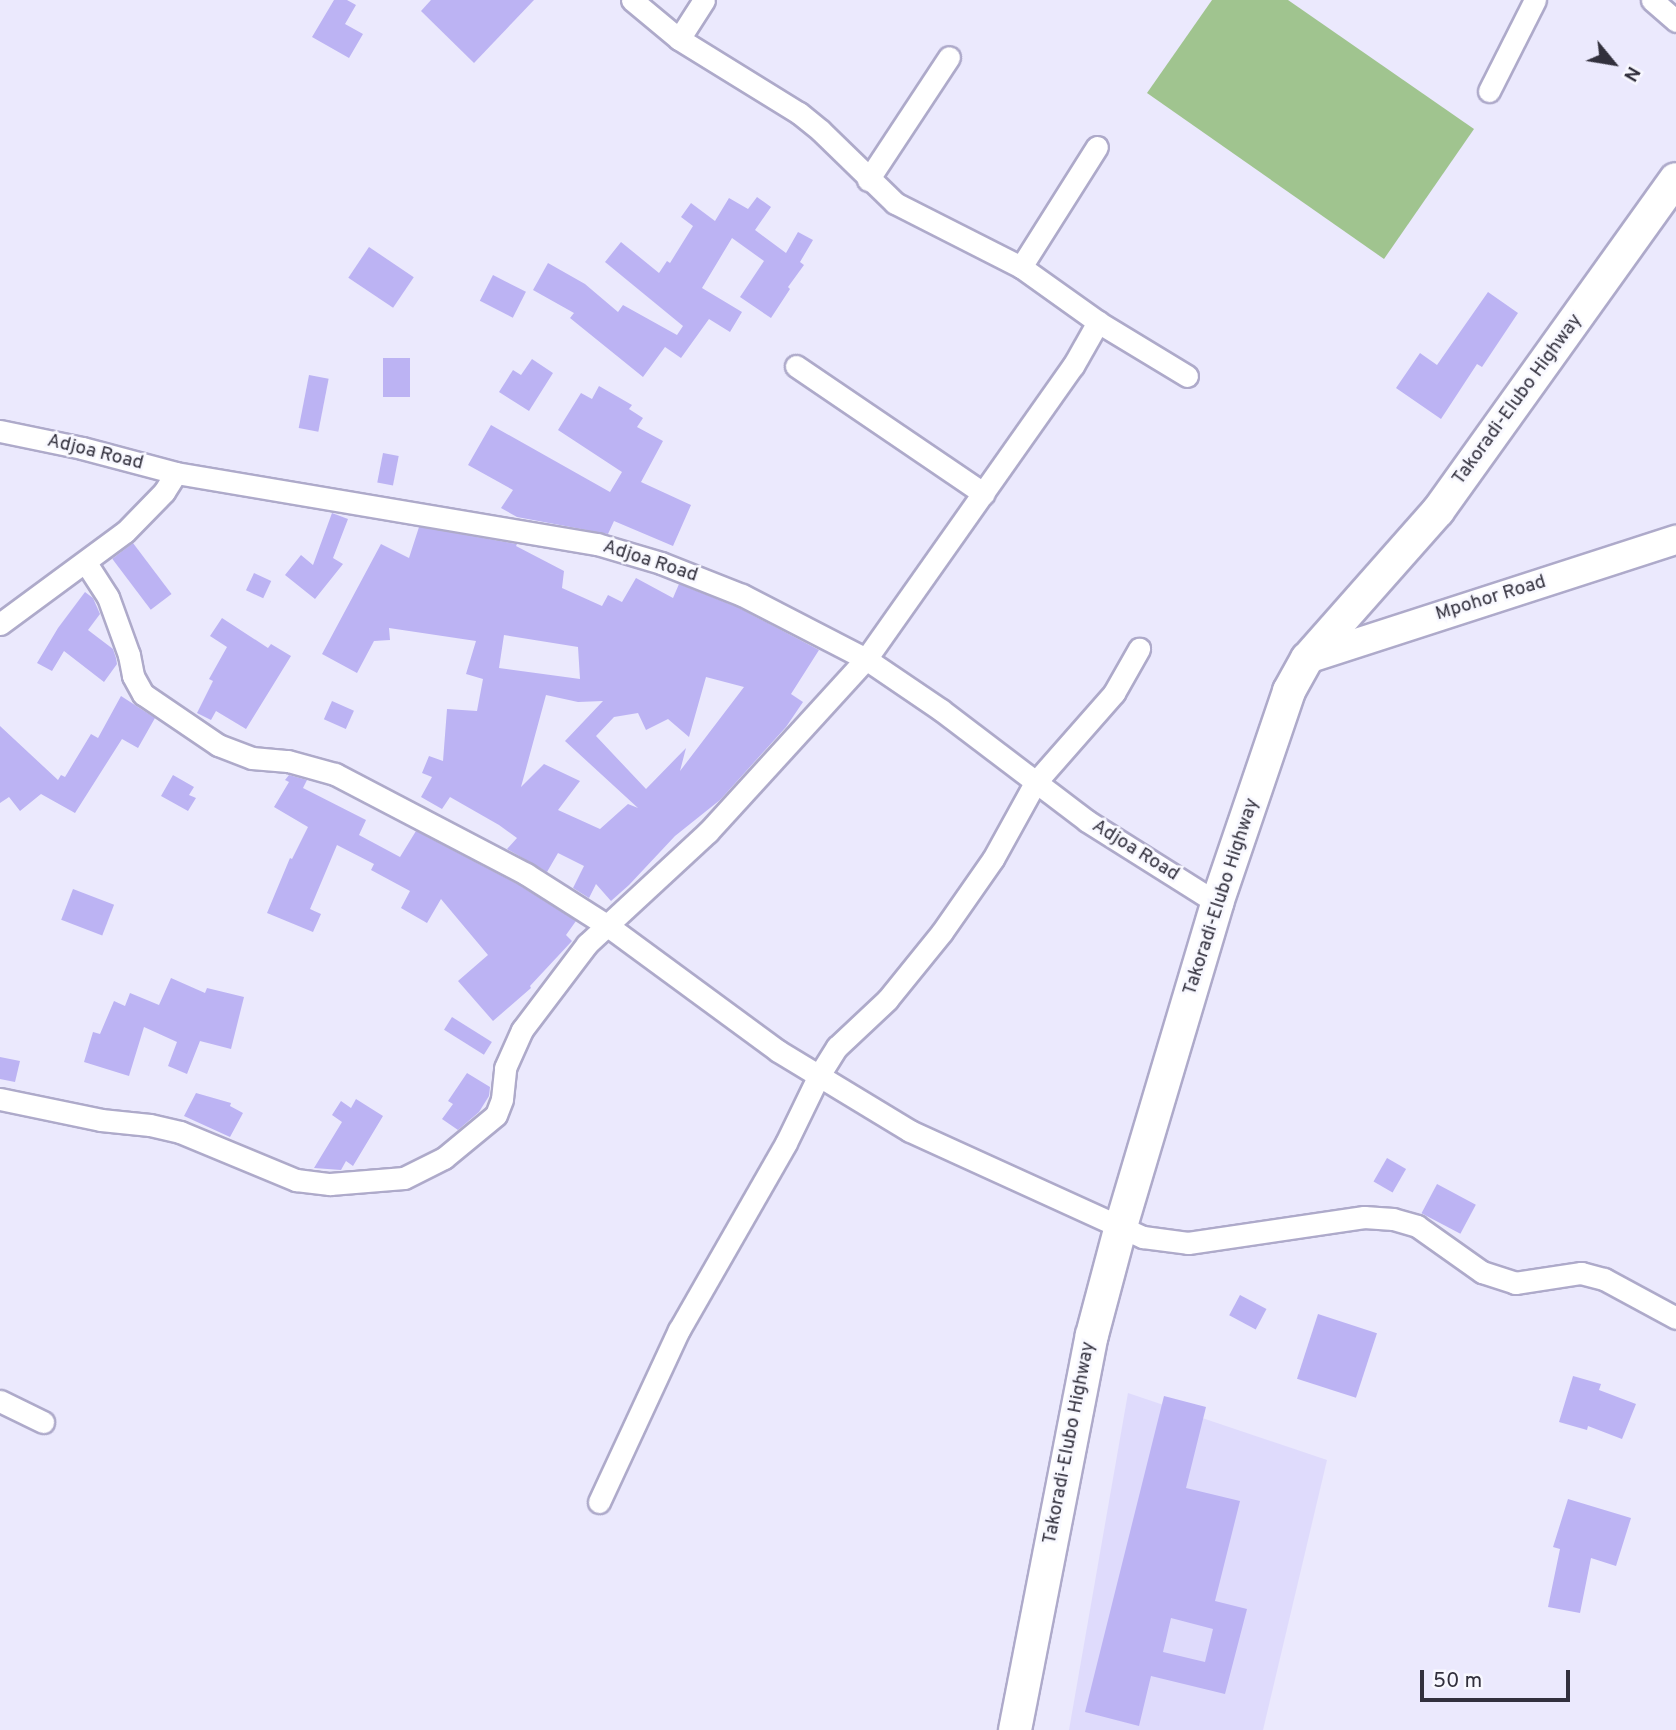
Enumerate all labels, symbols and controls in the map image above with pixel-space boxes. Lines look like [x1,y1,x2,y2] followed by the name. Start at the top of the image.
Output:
[1578,28,1648,98] north arrow
[1617,62,1645,85] text: N
[1448,310,1588,490] street label: Takoradi-Elubo Highway
[45,430,145,476] street label: Adjoa Road
[600,536,700,588] street label: Adjoa Road
[1433,571,1549,627] street label: Mpohor Road
[1179,796,1265,998] street label: Takoradi-Elubo Highway
[1087,815,1183,887] street label: Adjoa Road
[1039,1340,1101,1546] street label: Takoradi-Elubo Highway
[1424,1656,1574,1700] scale bar
[1433,1668,1482,1695] text: 50 m

